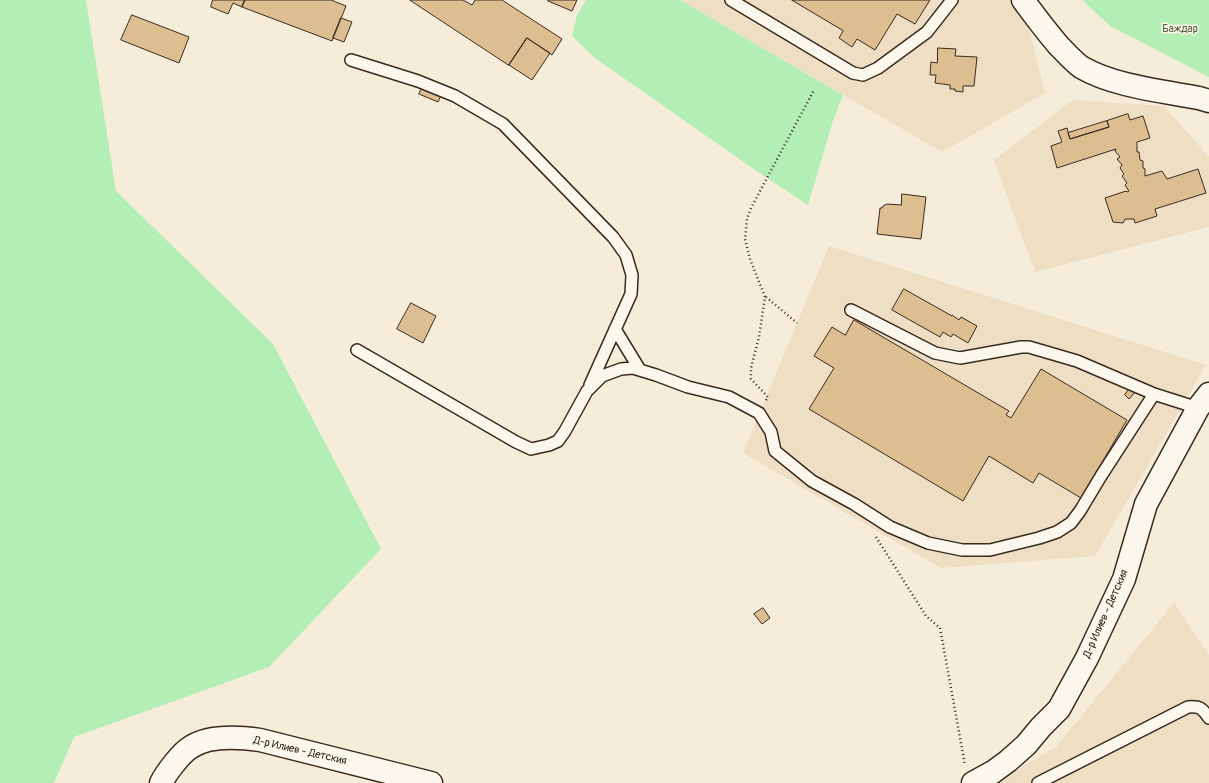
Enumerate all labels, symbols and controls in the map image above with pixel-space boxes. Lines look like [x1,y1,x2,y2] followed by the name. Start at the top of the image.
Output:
[1162,22,1198,36] park label: Баждар
[1081,568,1131,660] street label: Д-р Илиев - Детския
[252,734,348,768] street label: Д-р Илиев - Детския

